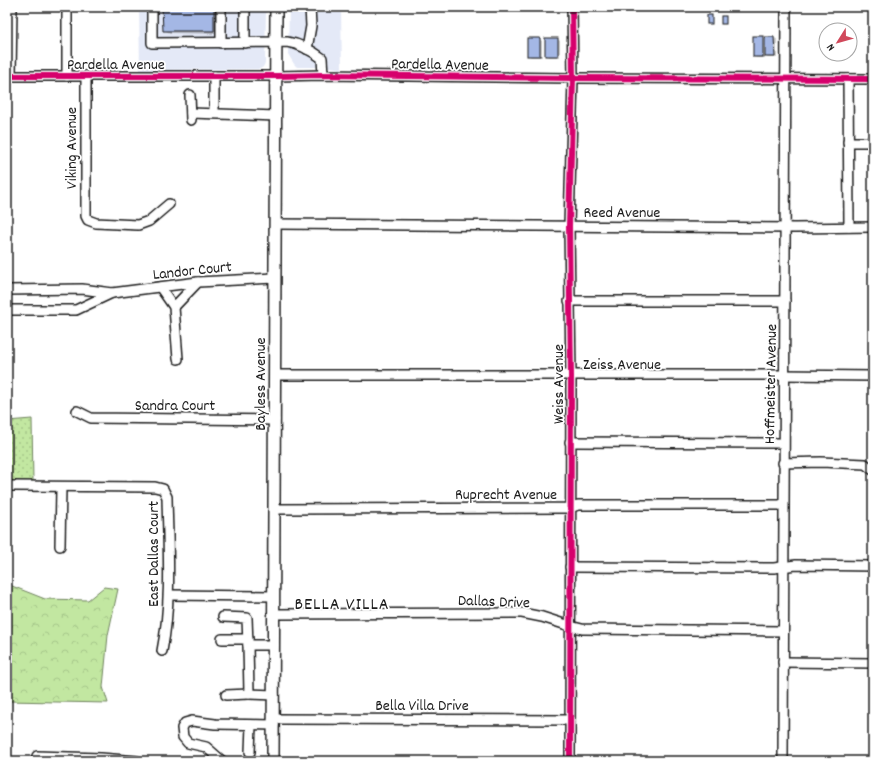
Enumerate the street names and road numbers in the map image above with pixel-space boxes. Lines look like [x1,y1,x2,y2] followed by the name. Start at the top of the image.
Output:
[391,53,489,78] street label: Pardella Avenue
[67,54,165,77] street label: Pardella Avenue
[61,107,84,189] street label: Viking Avenue
[584,202,660,225] street label: Reed Avenue
[152,256,233,287] street label: Landor Court
[759,324,784,444] street label: Hoffmeister Avenue
[250,337,273,431] street label: Bayless Avenue
[548,344,571,424] street label: Weiss Avenue
[583,354,661,377] street label: Zeiss Avenue
[135,395,215,418] street label: Sandra Court
[455,484,557,507] street label: Ruprecht Avenue
[143,501,166,607] street label: East Dallas Court
[457,590,530,615] street label: Dallas Drive
[375,695,469,718] street label: Bella Villa Drive

